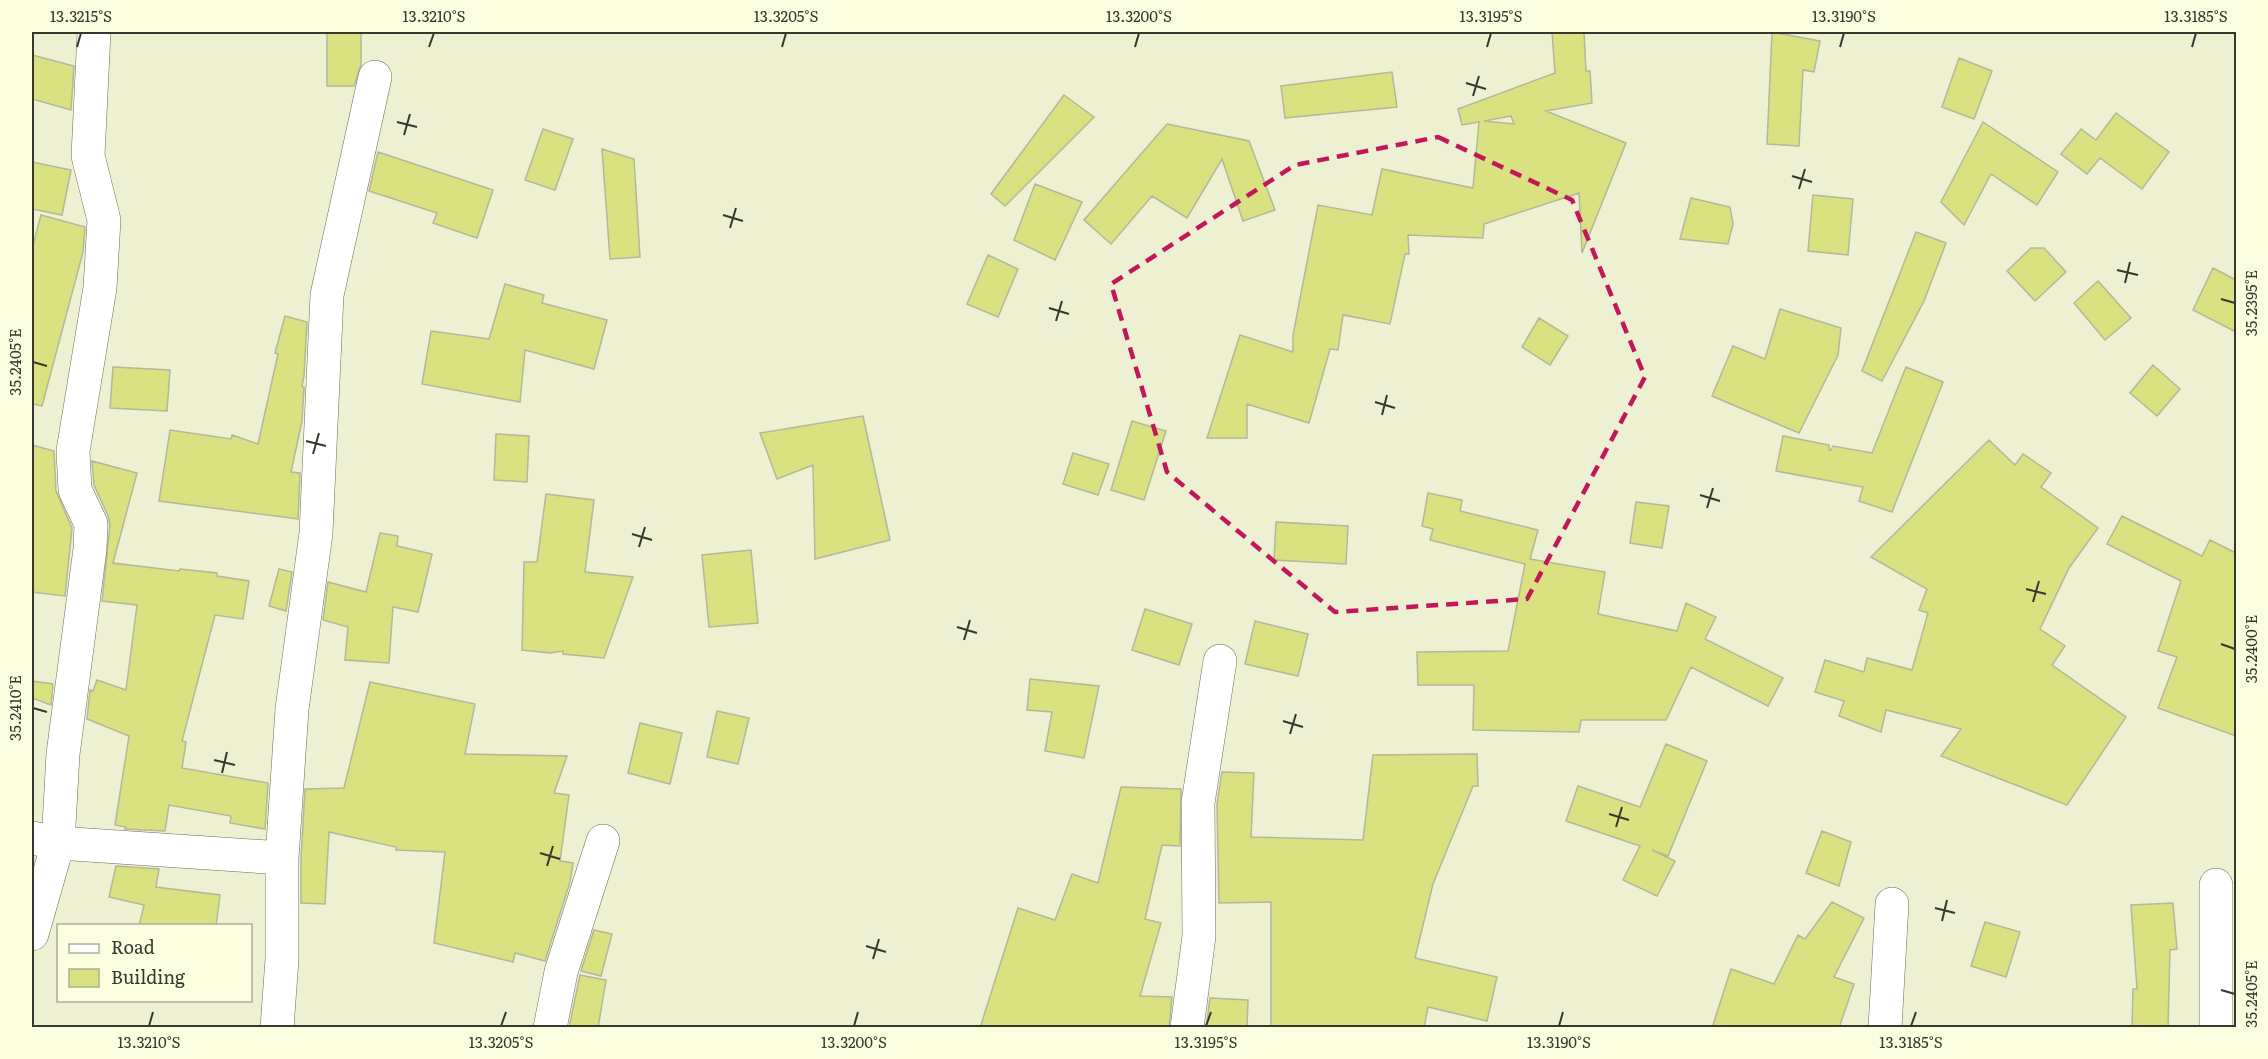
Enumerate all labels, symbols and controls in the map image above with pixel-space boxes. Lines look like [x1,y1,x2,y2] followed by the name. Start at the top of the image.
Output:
[50,4,112,27] text: 13.3215°S
[402,4,466,27] text: 13.3210°S
[754,4,818,27] text: 13.3205°S
[1106,4,1172,27] text: 13.3200°S
[1460,4,1522,27] text: 13.3195°S
[1812,4,1876,27] text: 13.3190°S
[2164,4,2228,27] text: 13.3185°S
[2239,270,2262,336] text: 35.2395°E
[3,328,26,396] text: 35.2405°E
[2239,615,2262,683] text: 35.2400°E
[3,675,26,741] text: 35.2410°E
[57,924,252,1002] legend
[111,933,155,960] text: Road
[2239,960,2262,1028] text: 35.2405°E
[111,963,186,990] text: Building
[117,1030,181,1053] text: 13.3210°S
[469,1030,533,1053] text: 13.3205°S
[821,1030,887,1053] text: 13.3200°S
[1175,1030,1237,1053] text: 13.3195°S
[1527,1030,1591,1053] text: 13.3190°S
[1879,1030,1943,1053] text: 13.3185°S

